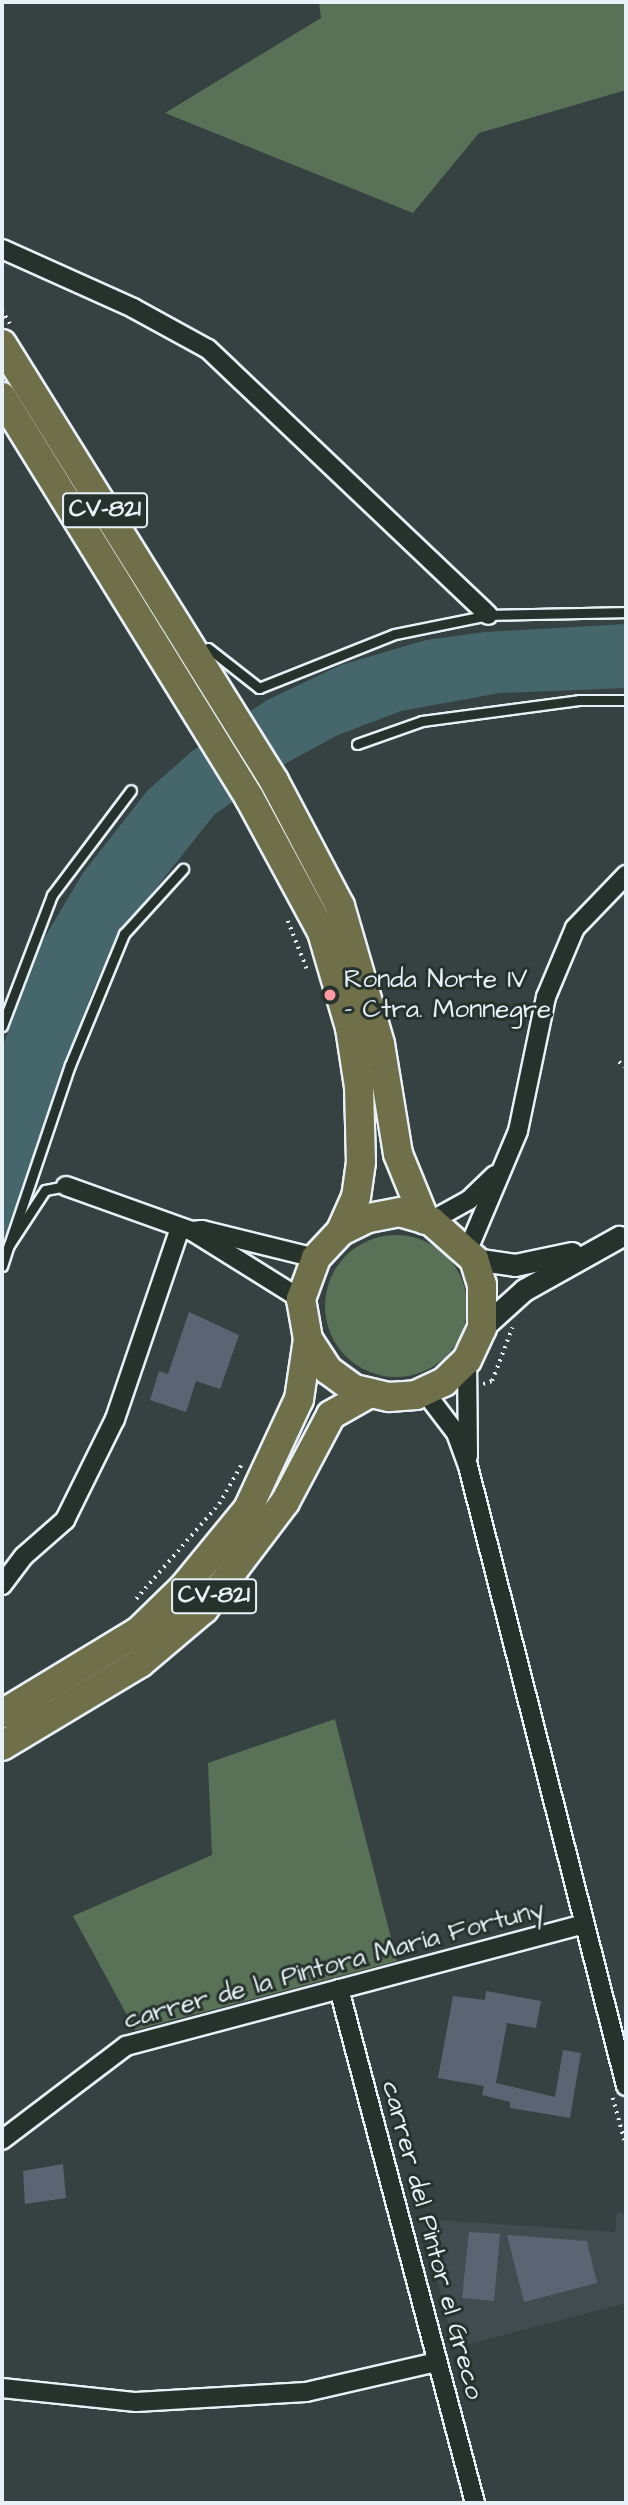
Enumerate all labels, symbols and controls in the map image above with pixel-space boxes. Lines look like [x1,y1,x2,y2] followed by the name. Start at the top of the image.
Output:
[61,490,149,530] road number: CV-821
[344,964,551,1026] place label: Ronda Norte IV - Ctra. Monnegre
[322,987,338,1003] marker: Ronda Norte IV - Ctra. Monnegre
[170,1576,258,1616] road number: CV-821
[120,1894,548,2036] street label: carrer de la Pintora María Fortuny
[374,2077,490,2403] street label: carrer del Pintor el Greco

